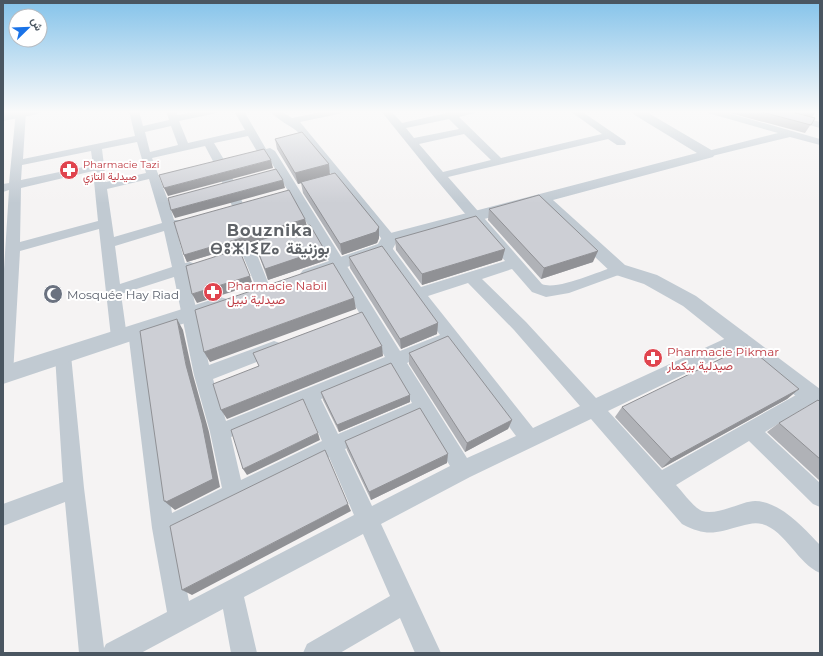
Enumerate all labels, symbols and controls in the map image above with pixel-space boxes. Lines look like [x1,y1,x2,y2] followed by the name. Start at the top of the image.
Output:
[8,8,48,48] north arrow
[28,15,46,33] text: ش
[83,158,159,185] place label: Pharmacie Tazi صيدلية التازي
[58,159,80,181] pharmacy icon: Pharmacie Tazi صيدلية التازي
[210,221,330,259] district label: Bouznika ⴱⵓⵣⵏⵉⵇⴰ بوزنيقة
[227,278,327,308] place label: Pharmacie Nabil صيدلية نبيل
[202,281,224,303] pharmacy icon: Pharmacie Nabil صيدلية نبيل
[42,283,64,305] mosque icon: Mosquée Hay Riad
[67,287,179,302] place label: Mosquée Hay Riad
[666,344,779,374] place label: Pharmacie Pikmar صيدلية بيكمار
[642,347,664,369] pharmacy icon: Pharmacie Pikmar صيدلية بيكمار

